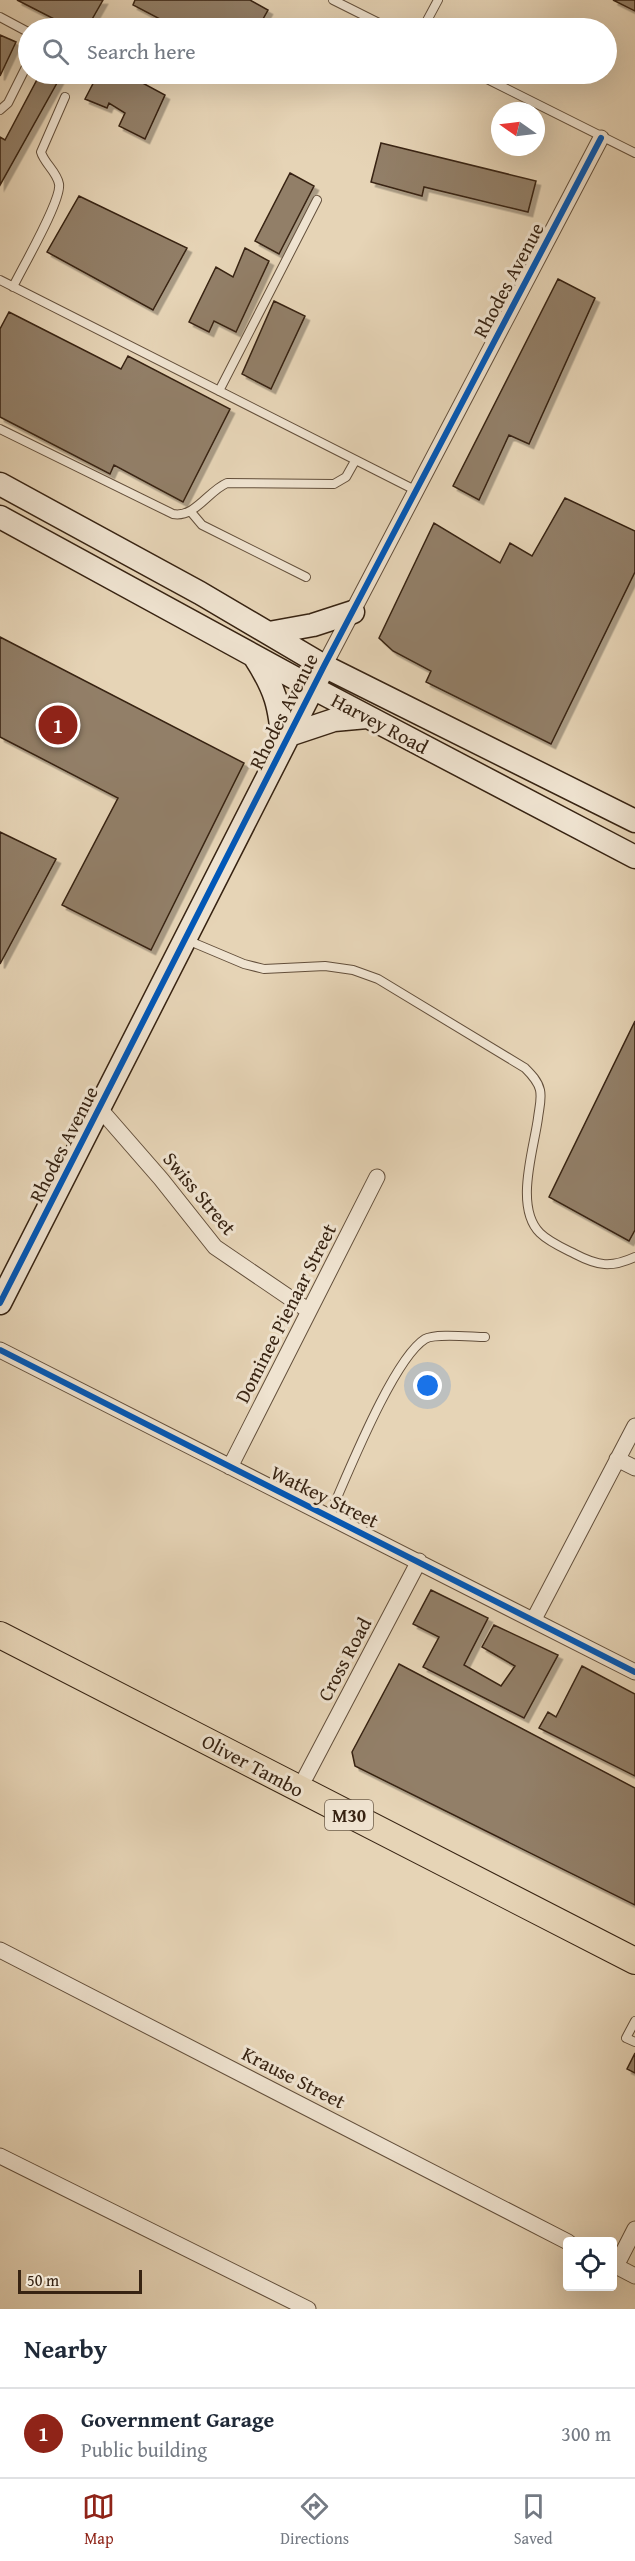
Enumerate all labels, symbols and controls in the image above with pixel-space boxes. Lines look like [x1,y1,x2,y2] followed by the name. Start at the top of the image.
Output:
[18,18,617,84] search box
[39,35,72,68] icon: search
[87,35,196,67] text: Search here
[491,102,545,156] north arrow
[465,217,551,343] street label: Rhodes Avenue
[241,648,325,774] street label: Rhodes Avenue
[326,685,434,761] street label: Harvey Road
[38,702,78,748] pin: 1
[21,1081,105,1207] street label: Rhodes Avenue
[157,1145,243,1241] street label: Swiss Street
[227,1218,343,1408] street label: Dominee Pienaar Street
[413,1371,442,1400] your location
[266,1457,384,1535] street label: Watkey Street
[310,1612,378,1706] street label: Cross Road
[197,1726,309,1804] street label: Oliver Tambo
[325,1800,373,1830] road number: M30
[237,2039,351,2115] street label: Krause Street
[563,2237,617,2291] map controls
[563,2237,617,2291] button: locate
[18,2267,142,2294] scale bar
[27,2268,59,2292] text: 50 m
[24,2329,107,2368] text: Nearby
[81,2403,274,2435] text: Government Garage
[38,2419,49,2448] text: 1
[561,2419,611,2448] text: 300 m
[81,2435,207,2464] text: Public building
[82,2490,115,2550] tab: Map
[280,2490,349,2550] tab: Directions
[514,2490,553,2550] tab: Saved

